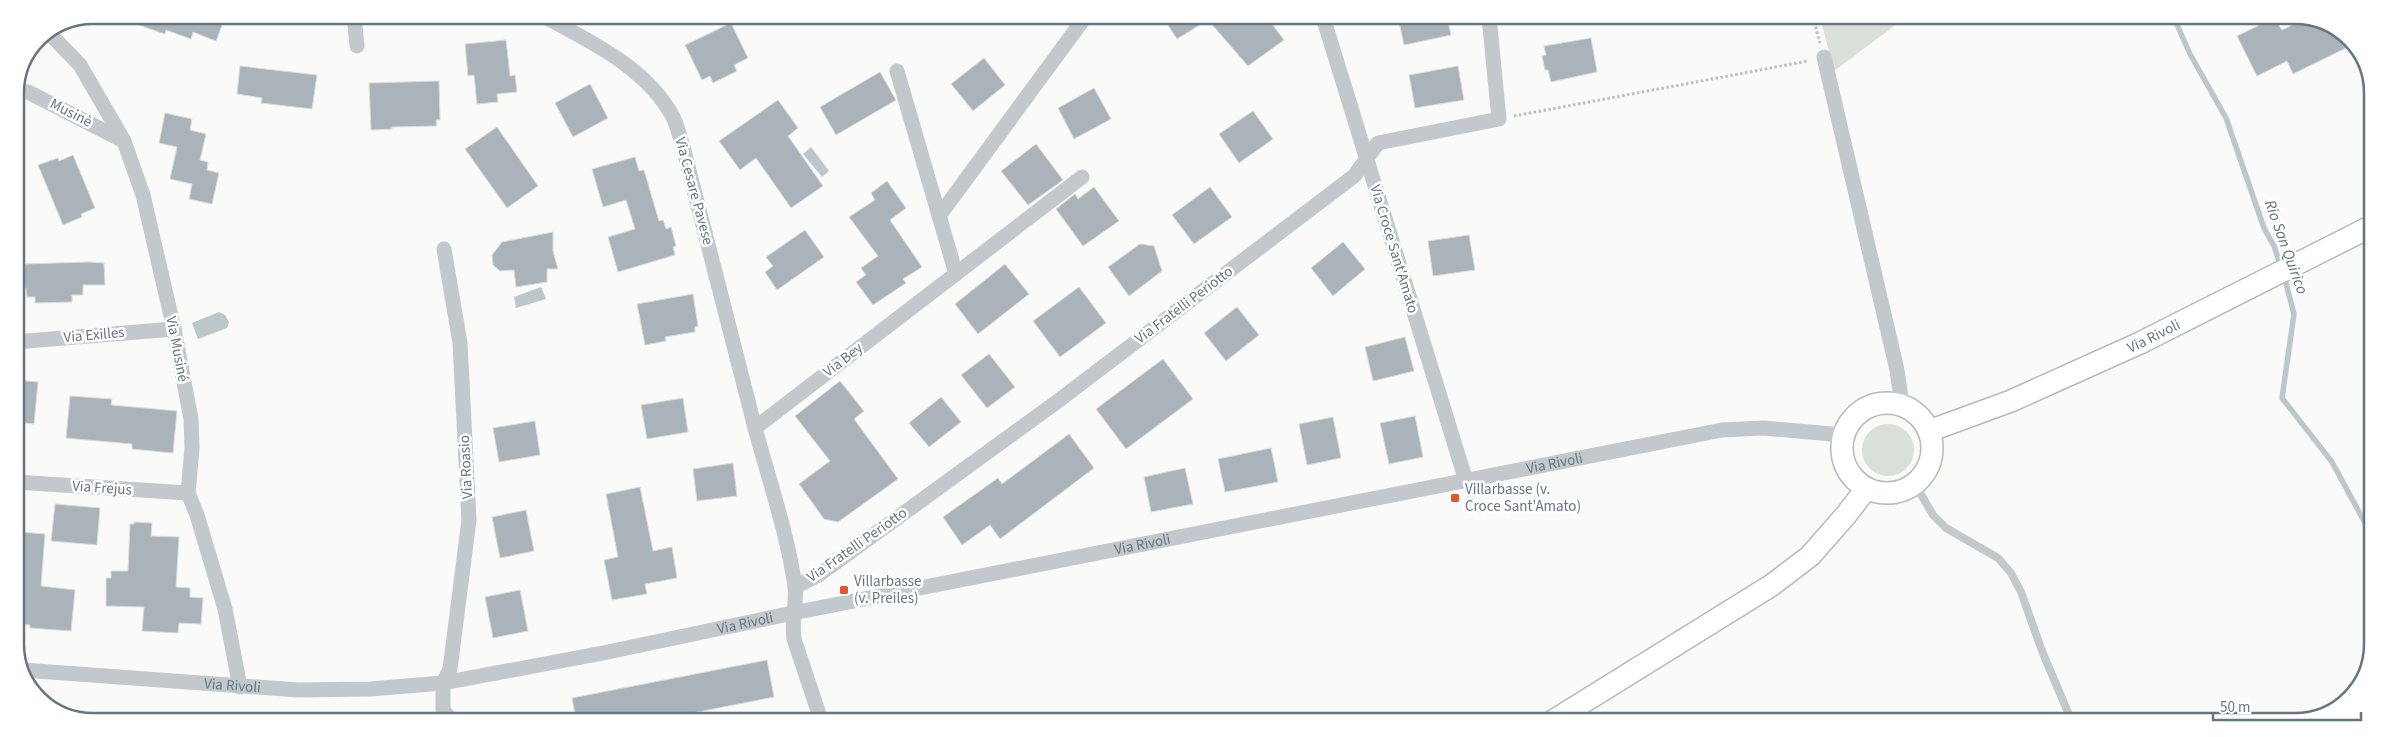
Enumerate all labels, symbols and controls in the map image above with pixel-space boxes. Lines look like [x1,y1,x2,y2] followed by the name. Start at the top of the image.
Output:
[46,94,96,132] street label: Musinè
[670,135,718,247] street label: Via Cesare Pavese
[1364,182,1424,316] street label: Via Croce Sant'Amato
[2259,197,2313,297] water label: Rio San Quirico
[1131,261,1237,349] street label: Via Fratelli Periotto
[160,314,194,384] street label: Via Musiné
[2124,314,2184,358] street label: Via Rivoli
[63,322,125,348] street label: Via Exilles
[819,338,867,382] street label: Via Bey
[454,435,478,499] street label: Via Roasio
[1524,447,1584,479] street label: Via Rivoli
[71,475,133,501] street label: Via Frejus
[1465,479,1581,517] place label: Villarbasse (v. Croce Sant'Amato)
[1449,492,1461,504] marker: Villarbasse (v. Croce Sant'Amato)
[803,503,911,587] street label: Via Fratelli Periotto
[1112,528,1172,560] street label: Via Rivoli
[854,571,922,609] place label: Villarbasse (v. Preiles)
[838,584,850,596] marker: Villarbasse (v. Preiles)
[715,607,775,639] street label: Via Rivoli
[203,673,262,698] street label: Via Rivoli
[2213,690,2360,722] scale bar
[2220,697,2250,718] text: 50 m

